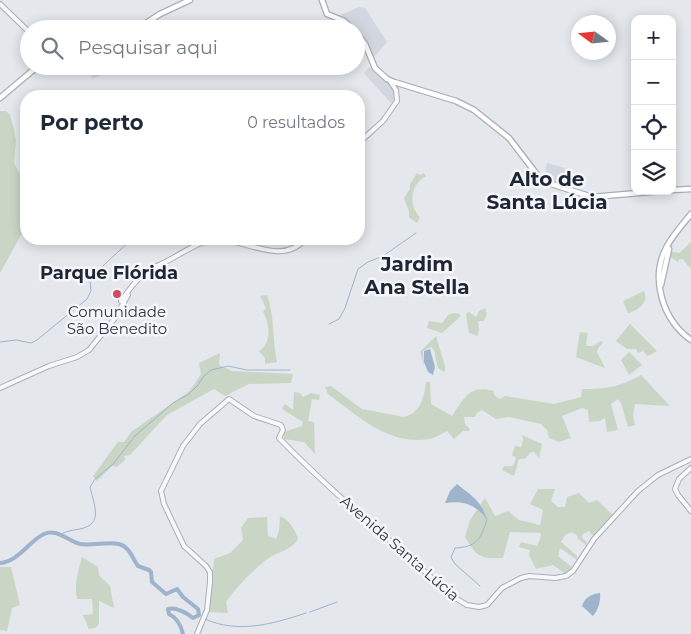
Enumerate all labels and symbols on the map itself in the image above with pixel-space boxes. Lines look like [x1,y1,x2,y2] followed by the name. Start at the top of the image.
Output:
[571,15,616,60] north arrow
[486,167,608,214] district label: Alto de Santa Lúcia
[363,252,470,299] district label: Jardim Ana Stella
[40,262,178,284] district label: Parque Flórida
[111,288,123,300] marker: Comunidade São Benedito
[67,302,167,338] place label: Comunidade São Benedito
[337,491,463,605] street label: Avenida Santa Lúcia

